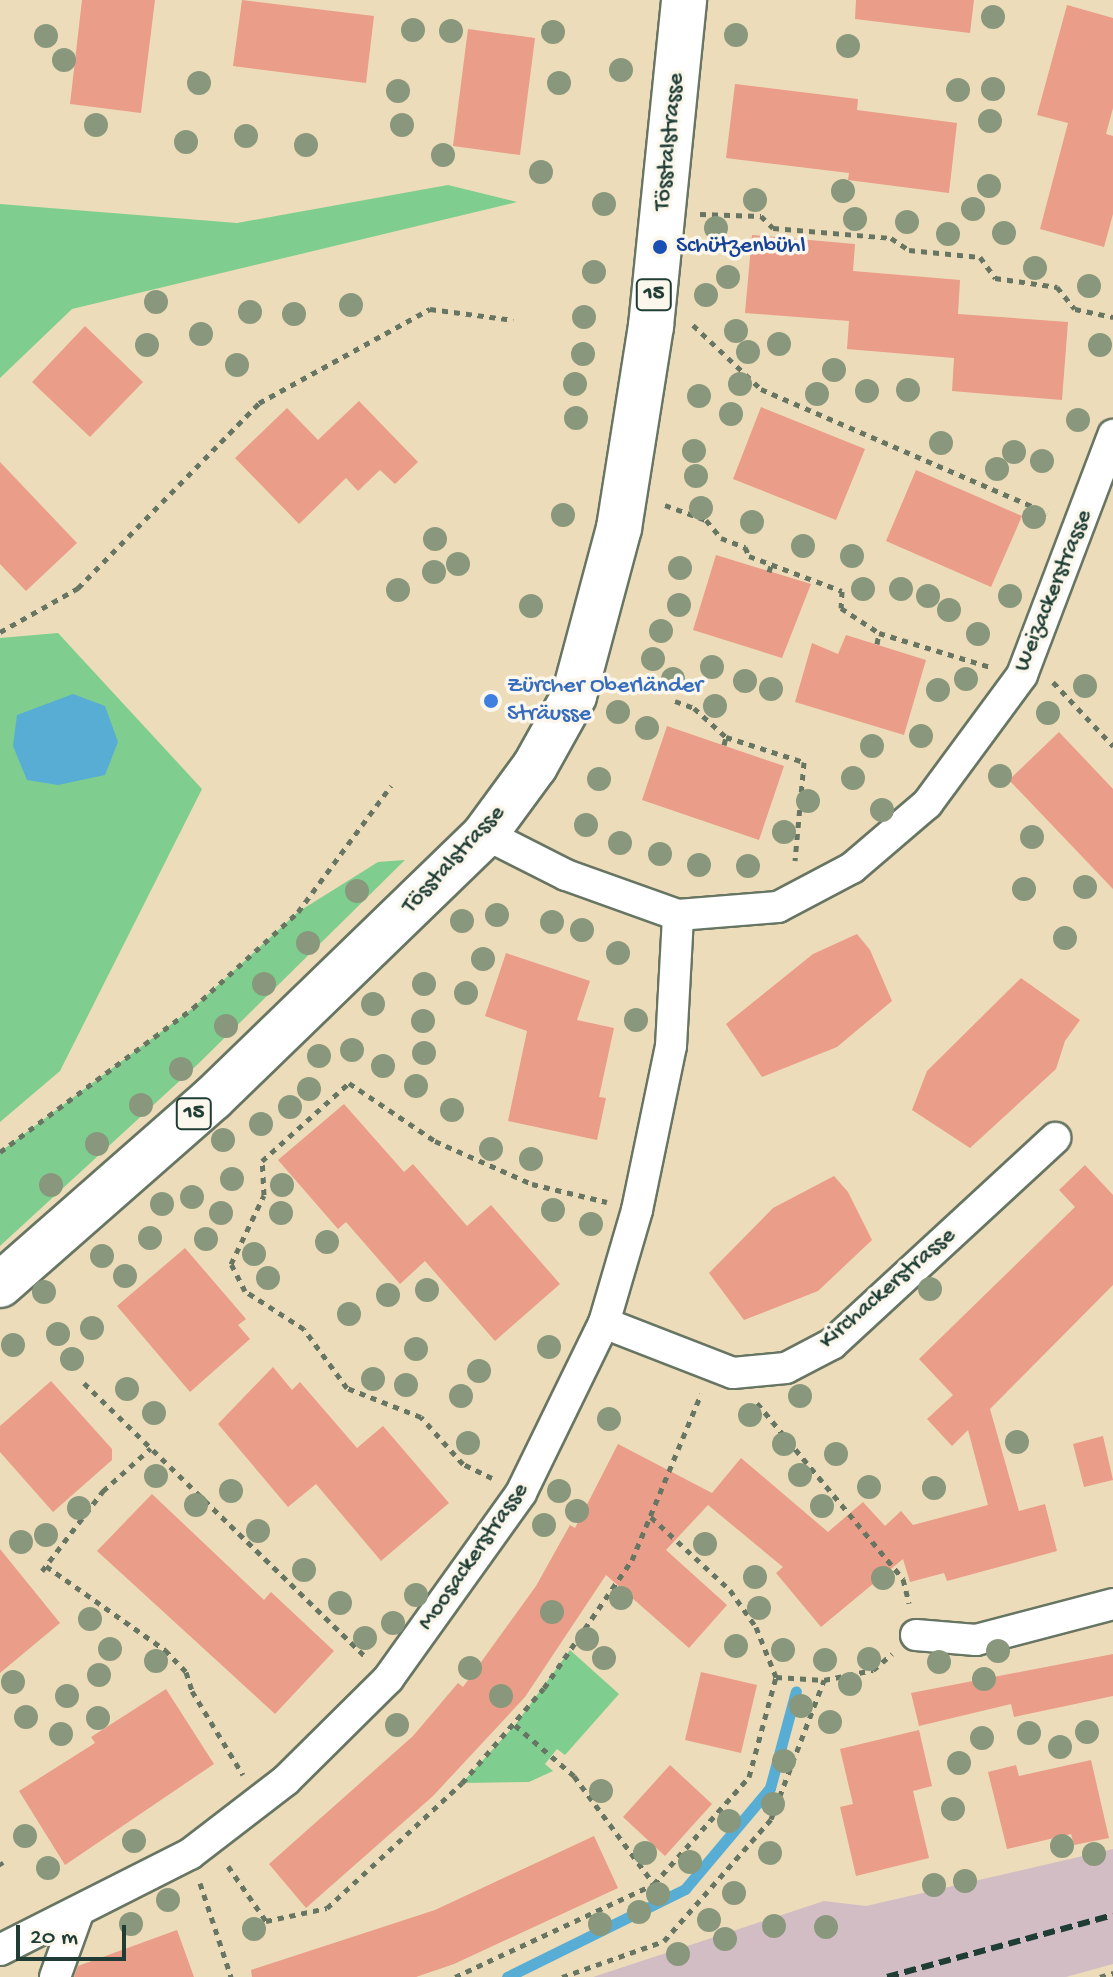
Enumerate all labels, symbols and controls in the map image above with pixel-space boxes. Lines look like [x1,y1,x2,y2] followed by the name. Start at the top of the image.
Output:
[648,72,692,212] street label: Tösstalstrasse
[676,233,806,261] place label: Schützenbühl
[651,238,669,256] marker: Schützenbühl
[634,277,674,313] road number: 15
[1008,506,1100,676] street label: Weizackerstrasse
[507,673,703,729] place label: Zürcher Oberländer Sträusse
[482,692,500,710] marker: Zürcher Oberländer Sträusse
[396,800,512,920] street label: Tösstalstrasse
[174,1096,214,1132] road number: 15
[814,1222,962,1356] street label: Kirchackerstrasse
[412,1477,536,1637] street label: Moosackerstrasse
[20,1909,130,1959] scale bar
[30,1924,78,1953] text: 20 m

